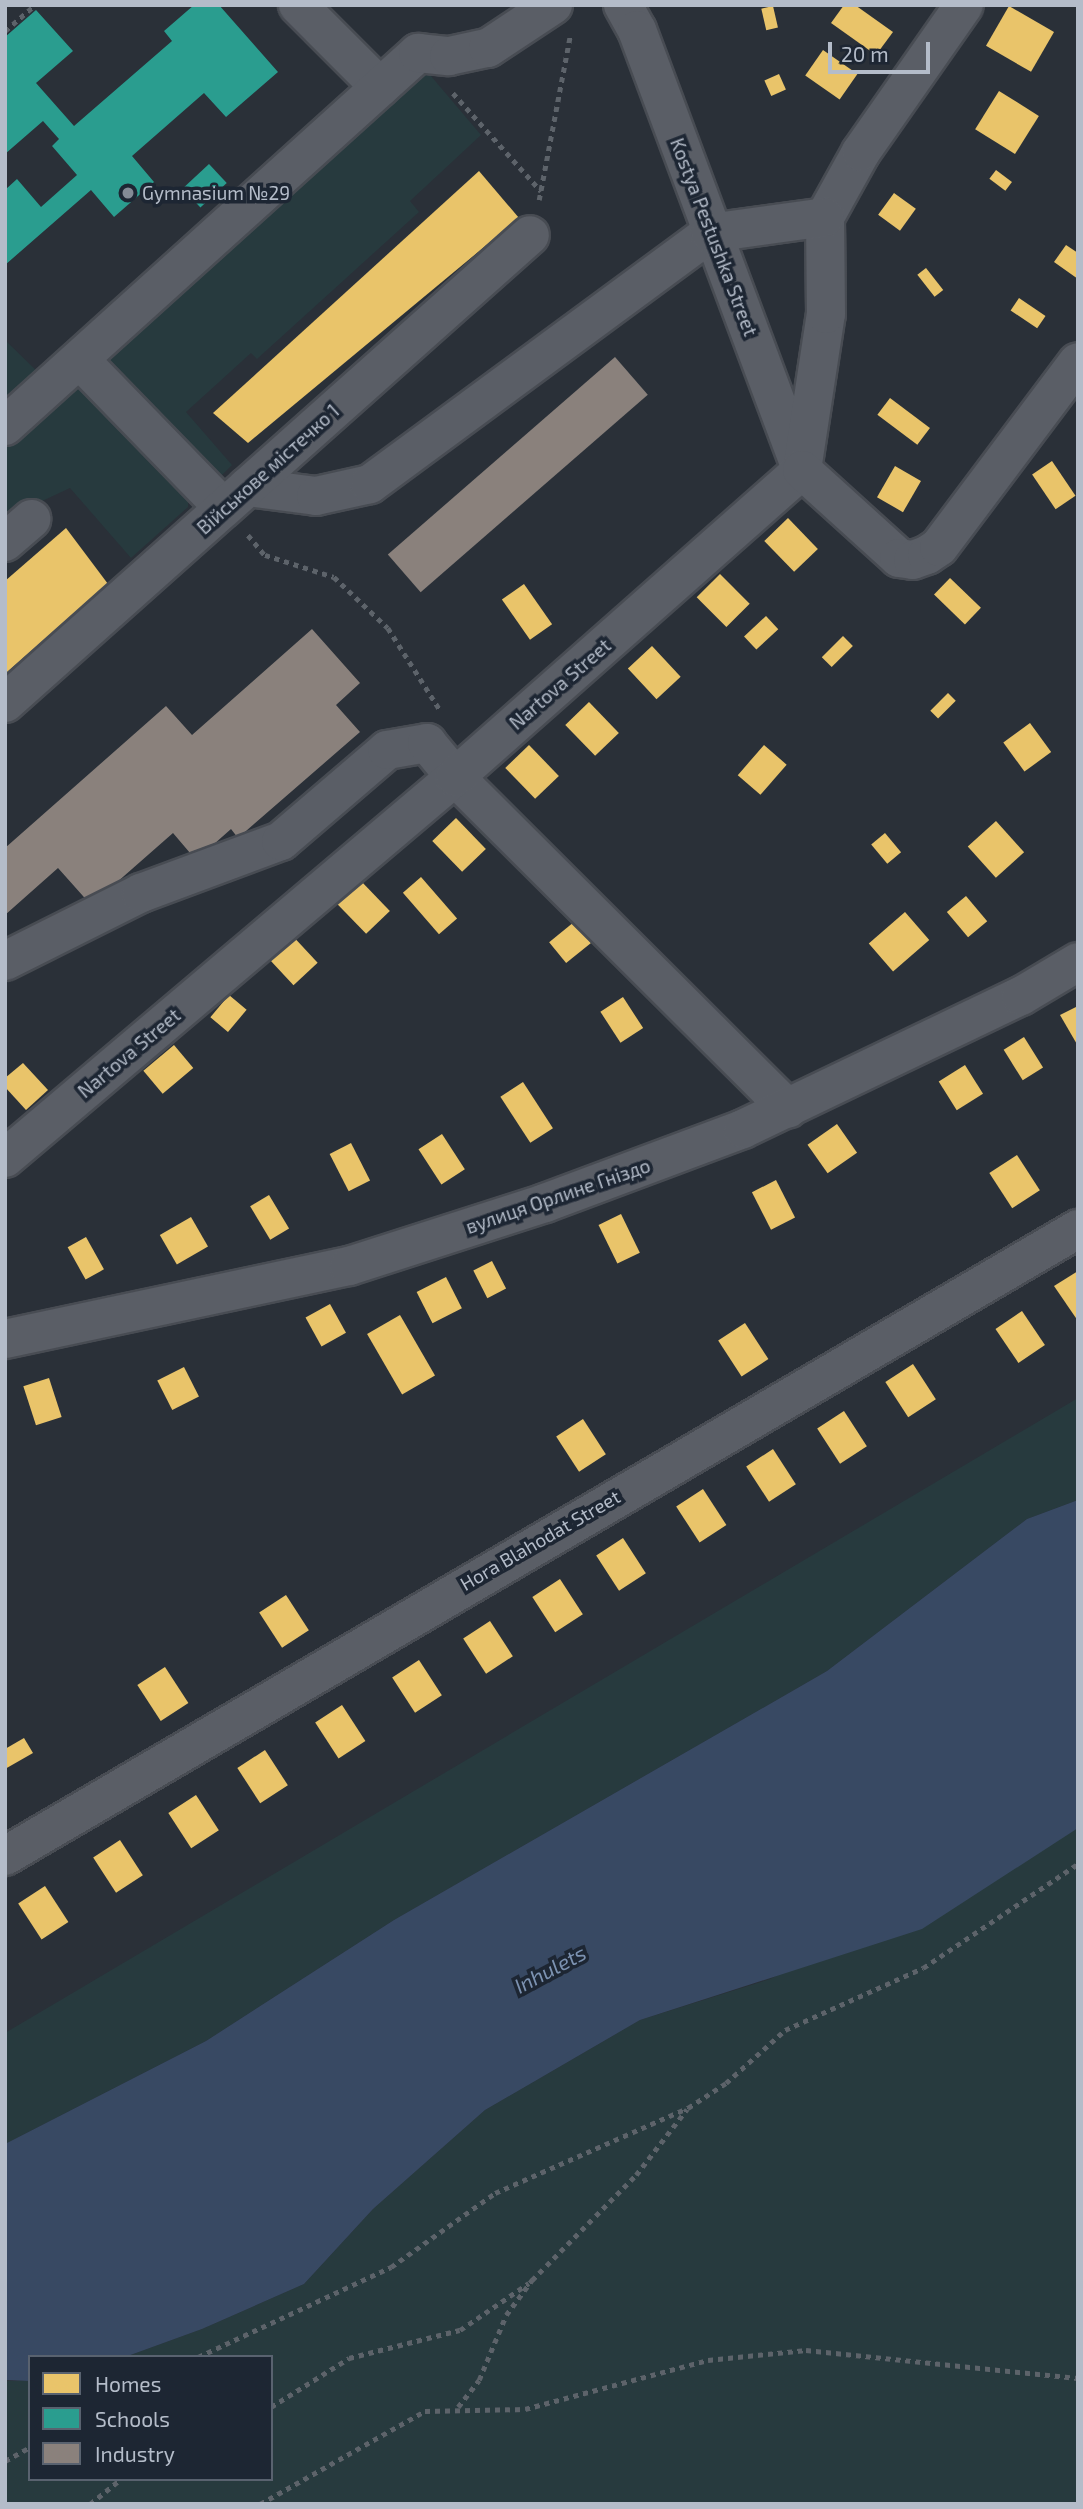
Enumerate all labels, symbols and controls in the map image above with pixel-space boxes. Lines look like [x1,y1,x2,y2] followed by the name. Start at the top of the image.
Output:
[831,28,932,72] scale bar
[841,41,889,66] text: 20 m
[666,135,762,339] street label: Kostya Pestushka Street
[142,182,290,204] place label: Gymnasium №29
[120,185,136,201] marker: Gymnasium №29
[192,399,344,539] street label: Військове містечко 1
[505,634,615,734] street label: Nartova Street
[73,1004,185,1102] street label: Nartova Street
[463,1154,653,1238] street label: вулиця Орлине Гніздо
[456,1485,624,1595] street label: Hora Blahodat Street
[510,1940,590,1998] water label: Inhulets
[28,2355,273,2481] legend
[95,2371,161,2396] text: Homes
[95,2406,170,2431] text: Schools
[95,2441,175,2466] text: Industry

